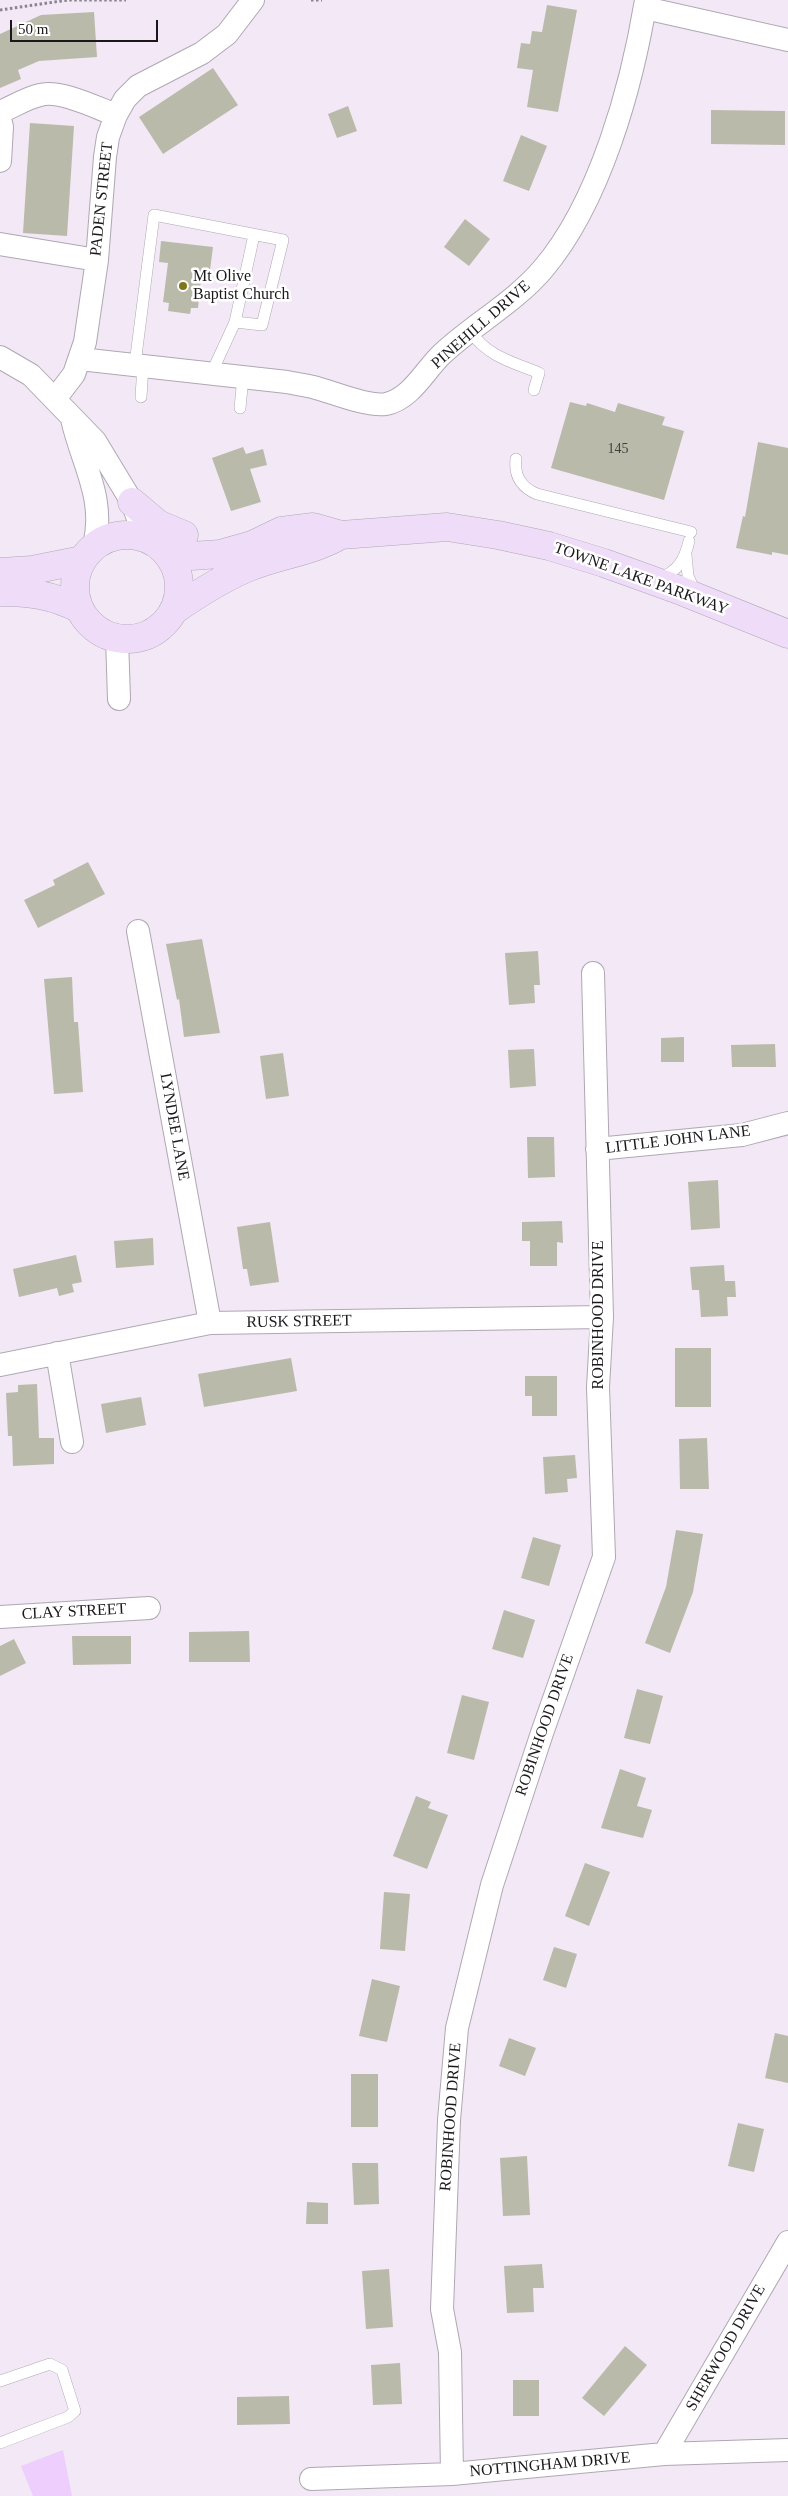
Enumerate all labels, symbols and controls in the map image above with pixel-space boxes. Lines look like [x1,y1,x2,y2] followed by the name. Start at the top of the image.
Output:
[12,10,160,42] scale bar
[18,21,48,37] text: 50 m
[86,141,118,257] street label: PADEN STREET
[193,267,289,305] place label: Mt Olive Baptist Church
[428,277,534,373] street label: PINEHILL DRIVE
[177,280,189,292] marker: Mt Olive Baptist Church
[608,441,628,457] house number: 145
[551,538,731,620] street label: TOWNE LAKE PARKWAY
[155,1072,193,1182] street label: LYNDEE LANE
[605,1122,751,1158] street label: LITTLE JOHN LANE
[589,1241,609,1389] street label: ROBINHOOD DRIVE
[246,1311,352,1333] street label: RUSK STREET
[21,1600,127,1624] street label: CLAY STREET
[512,1651,578,1799] street label: ROBINHOOD DRIVE
[436,2042,466,2192] street label: ROBINHOOD DRIVE
[682,2281,770,2415] street label: SHERWOOD DRIVE
[469,2448,631,2482] street label: NOTTINGHAM DRIVE

